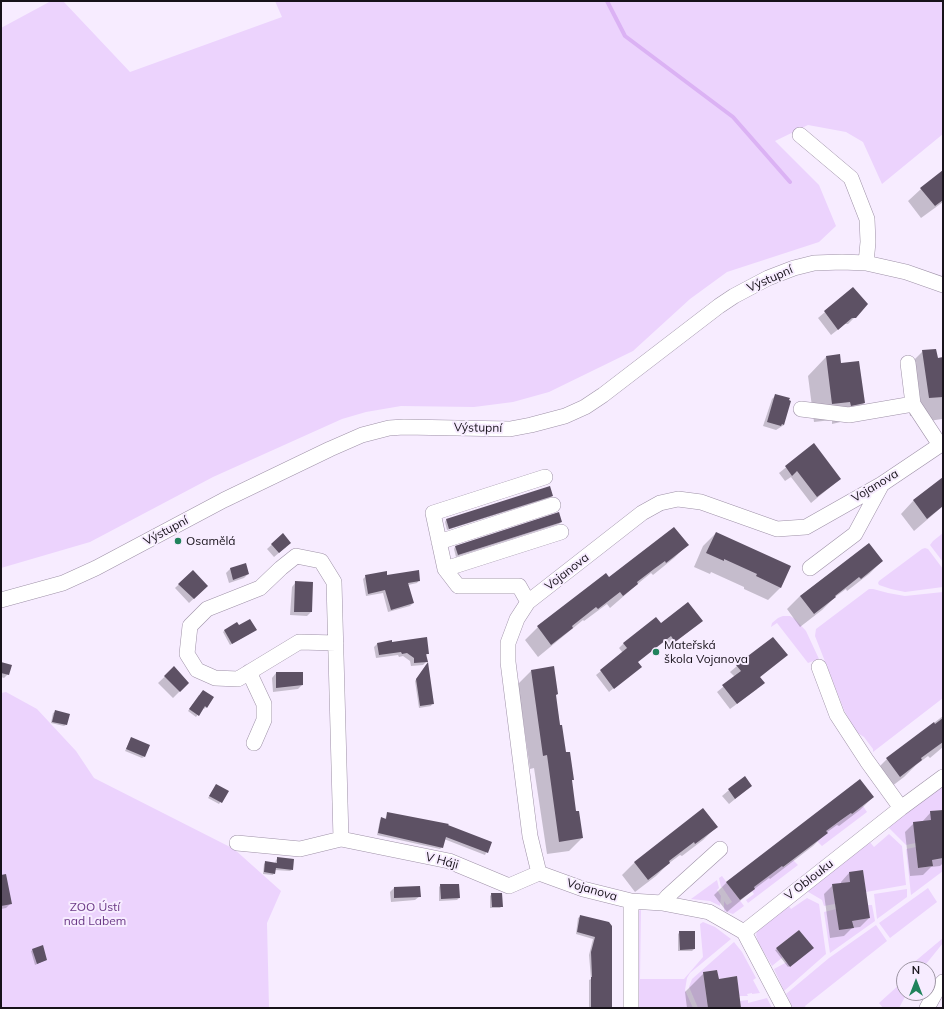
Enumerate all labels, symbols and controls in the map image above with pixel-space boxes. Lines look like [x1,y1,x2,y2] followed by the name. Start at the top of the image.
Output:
[745,263,795,295] street label: Výstupní
[454,420,502,436] street label: Výstupní
[849,466,901,506] street label: Vojanova
[141,513,191,549] street label: Výstupní
[186,534,236,548] place label: Osamělá
[173,536,183,546] marker: Osamělá
[542,550,592,594] street label: Vojanova
[664,638,748,666] place label: Mateřská škola Vojanova
[651,647,661,657] marker: Mateřská škola Vojanova
[424,850,460,872] street label: V Háji
[782,857,836,903] street label: V Oblouku
[565,876,619,904] street label: Vojanova
[64,900,126,928] park label: ZOO Ústí nad Labem
[896,961,936,1001] north arrow
[912,963,920,977] text: N

